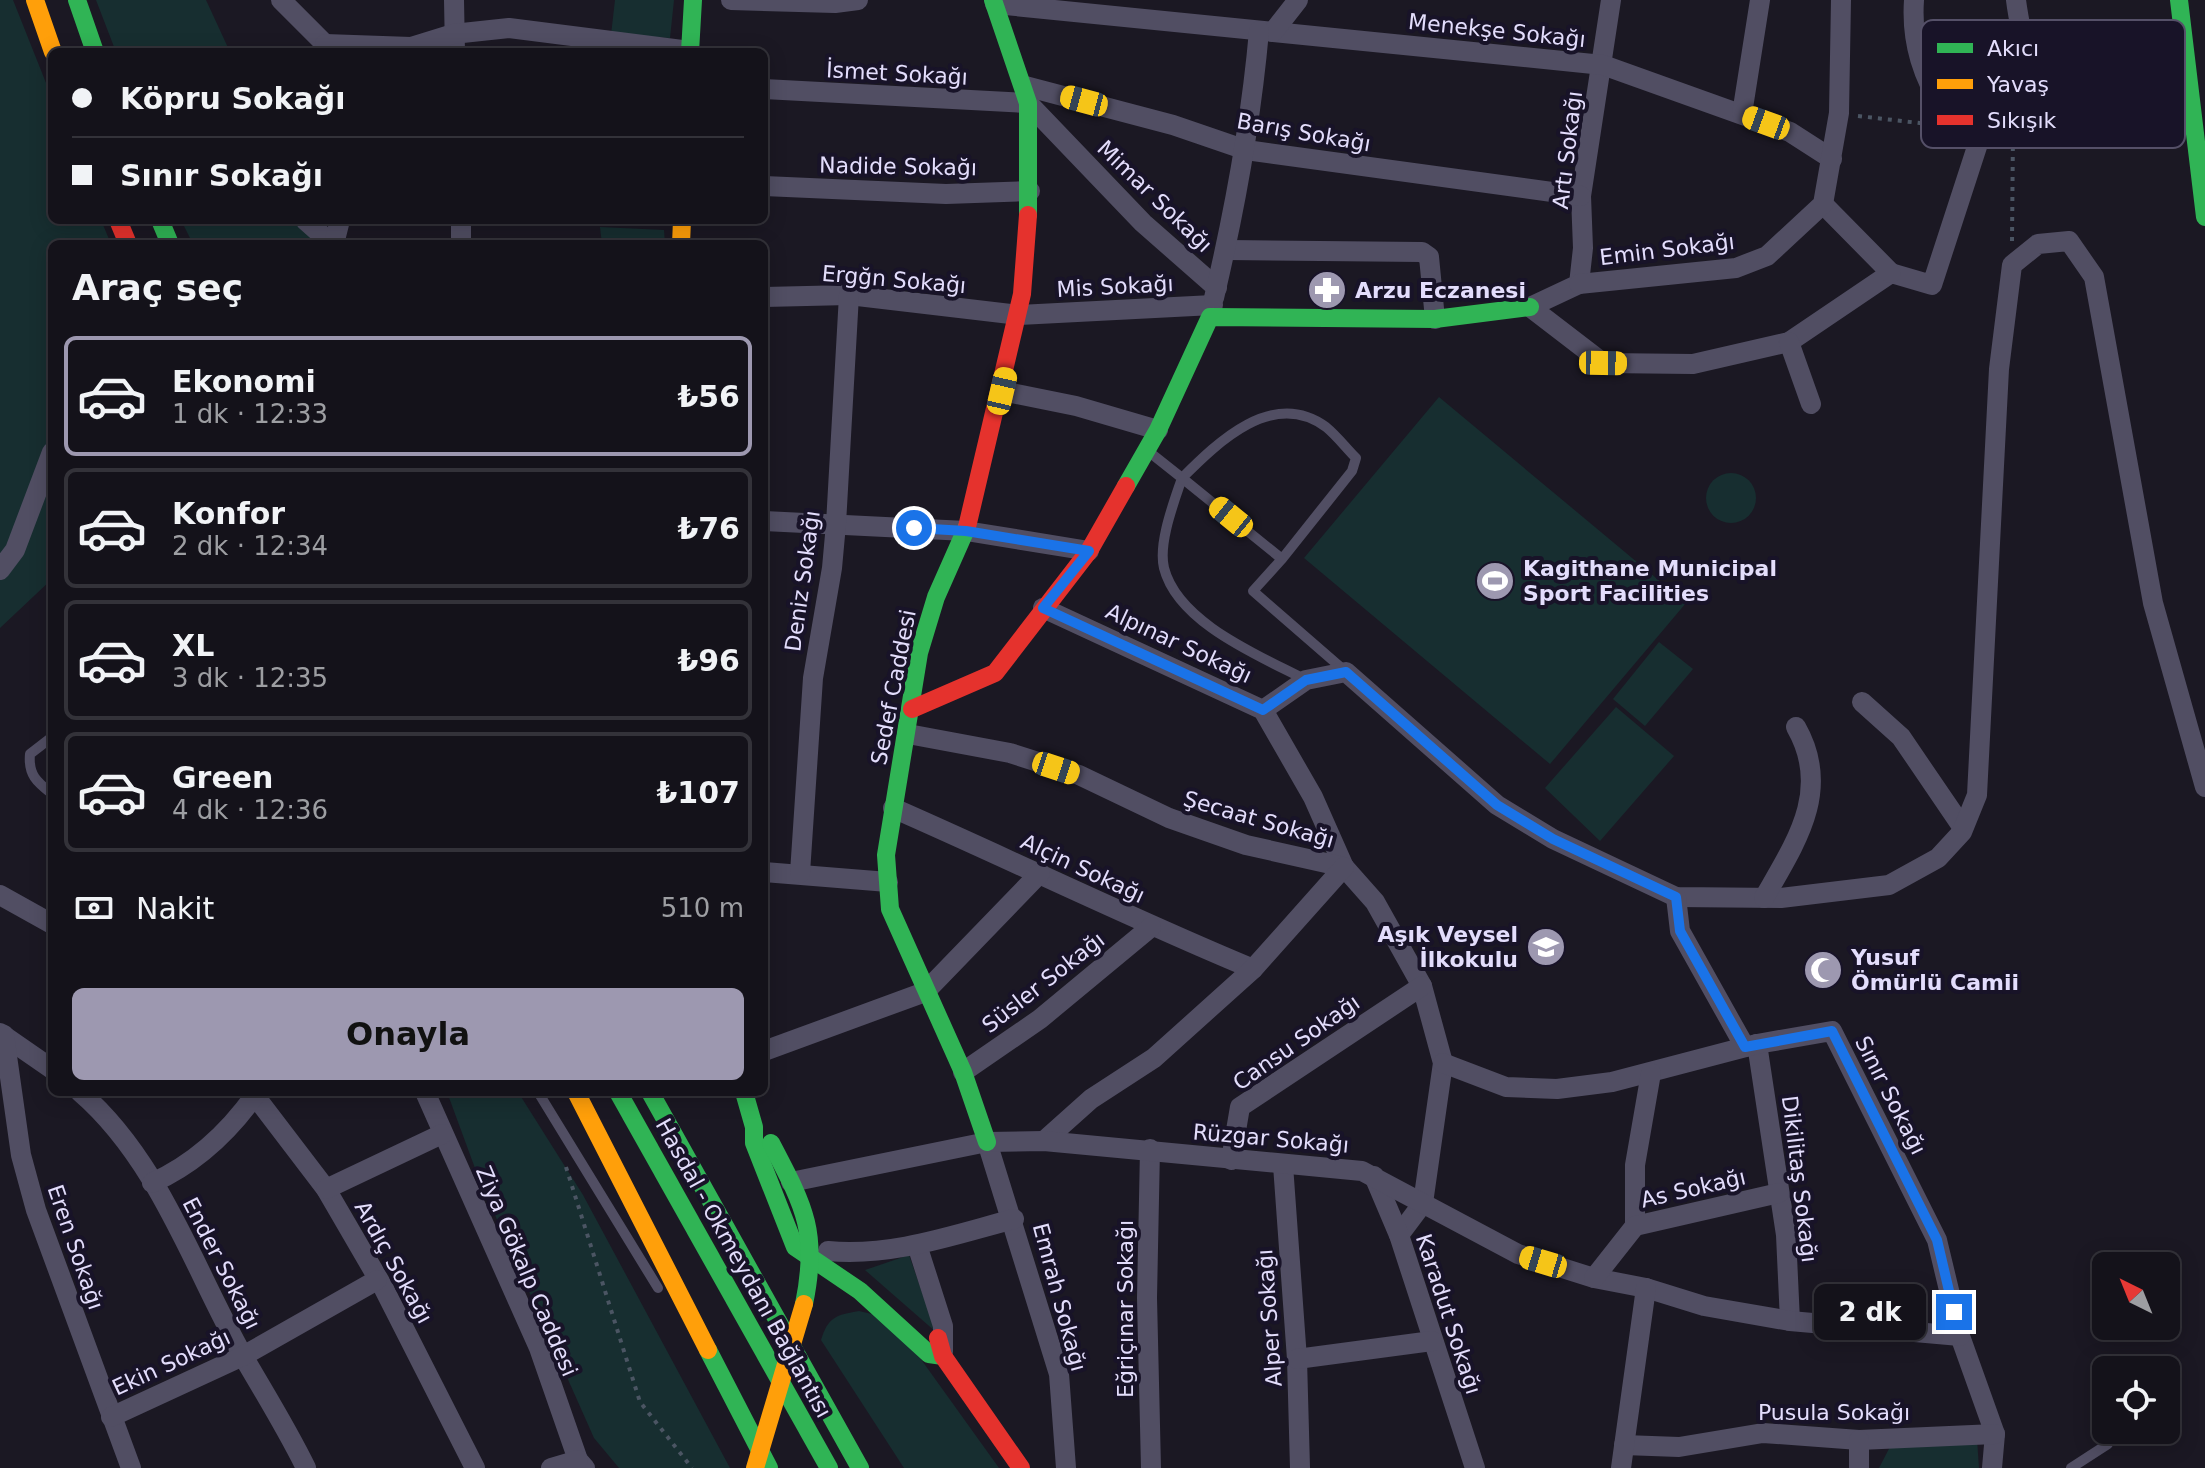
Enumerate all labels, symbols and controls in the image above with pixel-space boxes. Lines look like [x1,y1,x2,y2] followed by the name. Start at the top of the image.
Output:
[1407,9,1587,52] street label: Menekşe Sokağı
[1921,20,2185,148] legend
[1987,36,2039,61] text: Akıcı
[825,57,968,90] street label: İsmet Sokağı
[1986,72,2049,97] text: Yavaş
[120,81,346,116] text: Köpru Sokağı
[1058,83,1110,119] car
[1548,89,1587,211] street label: Artı Sokağı
[1739,104,1793,142] car
[1235,108,1373,157] street label: Barış Sokağı
[1987,108,2057,133] text: Sıkışık
[1092,135,1217,257] street label: Mimar Sokağı
[819,153,977,180] street label: Nadide Sokağı
[120,158,323,193] text: Sınır Sokağı
[1598,229,1736,270] street label: Emin Sokağı
[821,261,967,298] street label: Ergğn Sokağı
[72,267,243,308] text: Araç seç
[1306,269,1348,311] pharmacy icon: Arzu Eczanesi
[1056,271,1174,302] street label: Mis Sokağı
[1355,278,1526,303] place label: Arzu Eczanesi
[1579,351,1627,375] car
[76,360,148,432] icon: car
[172,364,316,399] text: Ekonomi
[985,365,1019,417] car
[677,379,740,414] text: ₺56
[172,399,328,429] text: 1 dk · 12:33
[76,492,148,564] icon: car
[1205,493,1257,541] car
[172,496,285,531] text: Konfor
[780,509,825,653] street label: Deniz Sokağı
[896,510,932,546] route start
[677,511,740,546] text: ₺76
[172,531,328,561] text: 2 dk · 12:34
[1523,556,1777,606] place label: Kagithane Municipal Sport Facilities
[1474,560,1516,602] sports icon: Kagithane Municipal Sport Facilities
[1102,599,1256,688] street label: Alpınar Sokağı
[866,607,921,767] street label: Sedef Caddesi
[76,624,148,696] icon: car
[172,628,214,663] text: XL
[677,643,740,678] text: ₺96
[172,663,328,693] text: 3 dk · 12:35
[1029,749,1083,787] car
[76,756,148,828] icon: car
[172,760,273,795] text: Green
[657,775,740,810] text: ₺107
[1181,786,1337,853] street label: Şecaat Sokağı
[172,795,328,825] text: 4 dk · 12:36
[1017,829,1149,908] street label: Alçin Sokağı
[72,886,116,930] icon: cash
[136,891,214,926] text: Nakit
[661,893,744,923] text: 510 m
[1377,922,1518,972] place label: Aşık Veysel İlkokulu
[1525,926,1567,968] school or university icon: Aşık Veysel İlkokulu
[977,927,1109,1038] street label: Süsler Sokağı
[1850,945,2019,995] place label: Yusuf Ömürlü Camii
[1802,949,1844,991] mosque icon: Yusuf Ömürlü Camii
[72,988,744,1080] button: Onayla
[1228,990,1364,1095] street label: Cansu Sokağı
[1850,1032,1931,1159] street label: Sınır Sokağı
[1777,1094,1822,1264] street label: Dikilitaş Sokağı
[651,1114,836,1422] street label: Hasdal - Okmeydanı Bağlantısı
[1192,1119,1350,1158] street label: Rüzgar Sokağı
[471,1162,582,1380] street label: Ziya Gökalp Caddesi
[1638,1164,1748,1213] street label: As Sokağı
[43,1182,109,1313] street label: Eren Sokağı
[178,1193,266,1333] street label: Ender Sokağı
[350,1197,438,1328] street label: Ardıç Sokağı
[1028,1220,1091,1374] street label: Emrah Sokağı
[1113,1220,1138,1398] street label: Eğriçınar Sokağı
[1411,1231,1486,1397] street label: Karadut Sokağı
[1517,1244,1569,1280] car
[1252,1248,1287,1388] street label: Alper Sokağı
[2092,1252,2180,1340] north arrow
[2092,1252,2180,1444] map controls
[1814,1284,1926,1340] callout: 2 dk
[1936,1294,1972,1330] route end
[1838,1297,1902,1327] text: 2 dk
[108,1324,234,1401] street label: Ekin Sokağı
[2092,1356,2180,1444] button: locate
[1758,1400,1910,1425] street label: Pusula Sokağı

